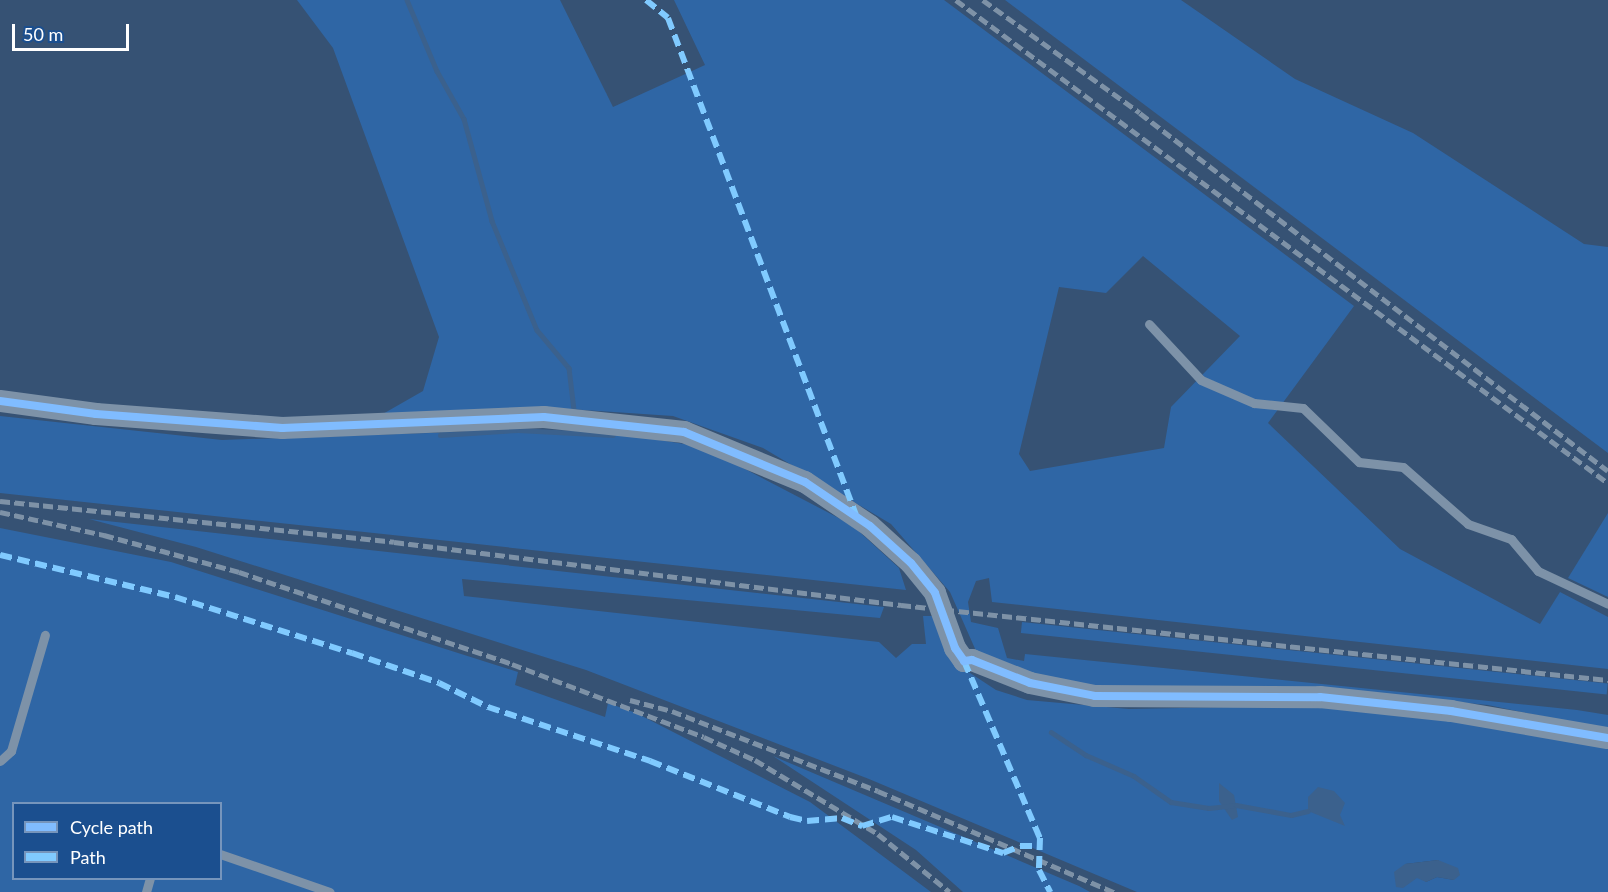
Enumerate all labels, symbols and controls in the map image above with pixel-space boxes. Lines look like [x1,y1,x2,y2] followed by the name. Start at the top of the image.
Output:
[15,12,132,50] scale bar
[23,23,63,45] text: 50 m
[12,802,222,880] legend
[70,816,153,838] text: Cycle path
[70,846,106,868] text: Path

